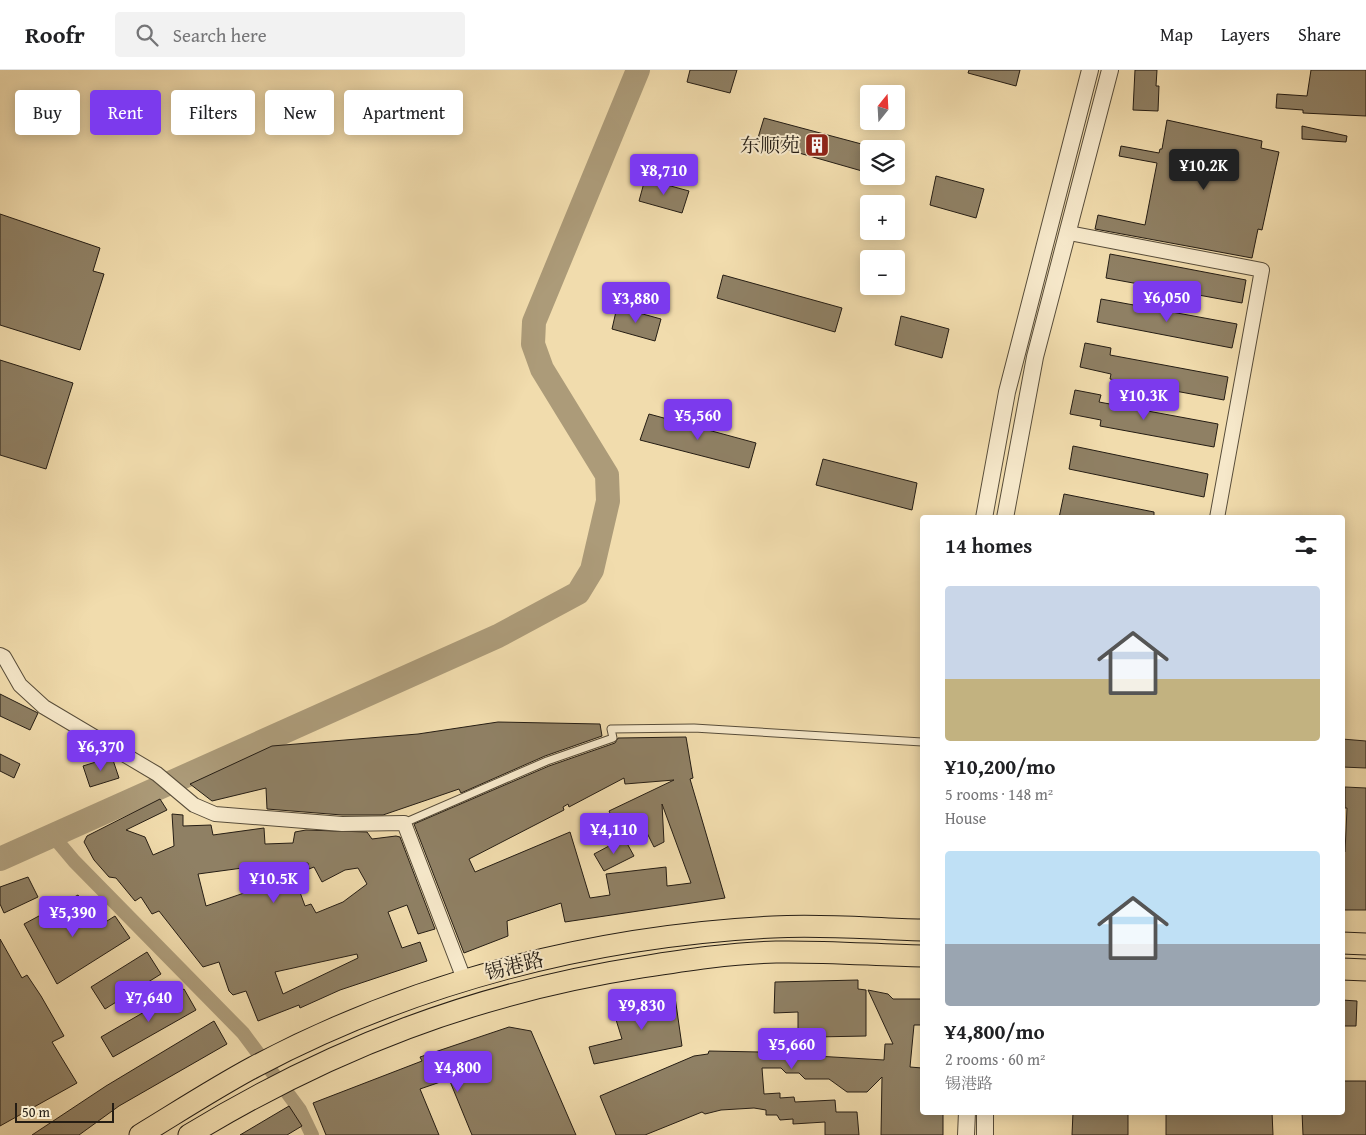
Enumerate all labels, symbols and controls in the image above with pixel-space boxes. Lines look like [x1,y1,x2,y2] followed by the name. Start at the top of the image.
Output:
[115,12,465,57] search box
[25,17,85,52] text: Roofr
[133,21,161,49] icon: search
[173,21,267,49] text: Search here
[1160,21,1193,48] text: Map
[1221,21,1270,48] text: Layers
[1298,21,1341,48] text: Share
[860,85,905,130] north arrow
[860,85,905,295] map controls
[15,90,80,135] chip: Buy
[90,90,161,135] chip: Rent
[171,90,255,135] chip: Filters
[265,90,334,135] chip: New
[344,90,463,135] chip: Apartment
[740,130,800,159] place label: 东顺苑
[804,132,830,158] building icon: 东顺苑
[860,140,905,185] button: layers
[1163,148,1245,191] pin: ¥10.2K
[1180,153,1228,177] text: ¥10.2K
[623,154,705,196] pin: ¥8,710
[641,158,687,182] text: ¥8,710
[860,195,905,240] button: +
[860,250,905,295] button: −
[1126,280,1208,323] pin: ¥6,050
[595,282,677,324] pin: ¥3,880
[1144,285,1190,309] text: ¥6,050
[613,286,659,310] text: ¥3,880
[1103,378,1185,421] pin: ¥10.3K
[1120,383,1168,407] text: ¥10.3K
[657,398,739,441] pin: ¥5,560
[675,403,721,427] text: ¥5,560
[945,530,1032,561] text: 14 homes
[1292,531,1320,559] icon: filters
[1088,618,1178,708] icon: home
[60,730,142,772] pin: ¥6,370
[78,734,124,758] text: ¥6,370
[945,751,1055,782] text: ¥10,200/mo
[945,782,1053,806] text: 5 rooms · 148 m²
[945,806,986,830] text: House
[573,812,655,855] pin: ¥4,110
[591,817,637,841] text: ¥4,110
[233,862,315,904] pin: ¥10.5K
[250,866,298,890] text: ¥10.5K
[1088,883,1178,973] icon: home
[32,896,114,938] pin: ¥5,390
[50,900,96,924] text: ¥5,390
[481,944,546,987] street label: 锡港路
[108,980,190,1023] pin: ¥7,640
[126,985,172,1009] text: ¥7,640
[601,988,683,1031] pin: ¥9,830
[619,993,665,1017] text: ¥9,830
[945,1016,1045,1047] text: ¥4,800/mo
[751,1028,833,1070] pin: ¥5,660
[769,1032,815,1056] text: ¥5,660
[945,1047,1045,1071] text: 2 rooms · 60 m²
[417,1050,499,1093] pin: ¥4,800
[435,1055,481,1079] text: ¥4,800
[945,1071,993,1095] text: 锡港路
[15,1100,114,1123] scale bar
[22,1102,50,1122] text: 50 m

